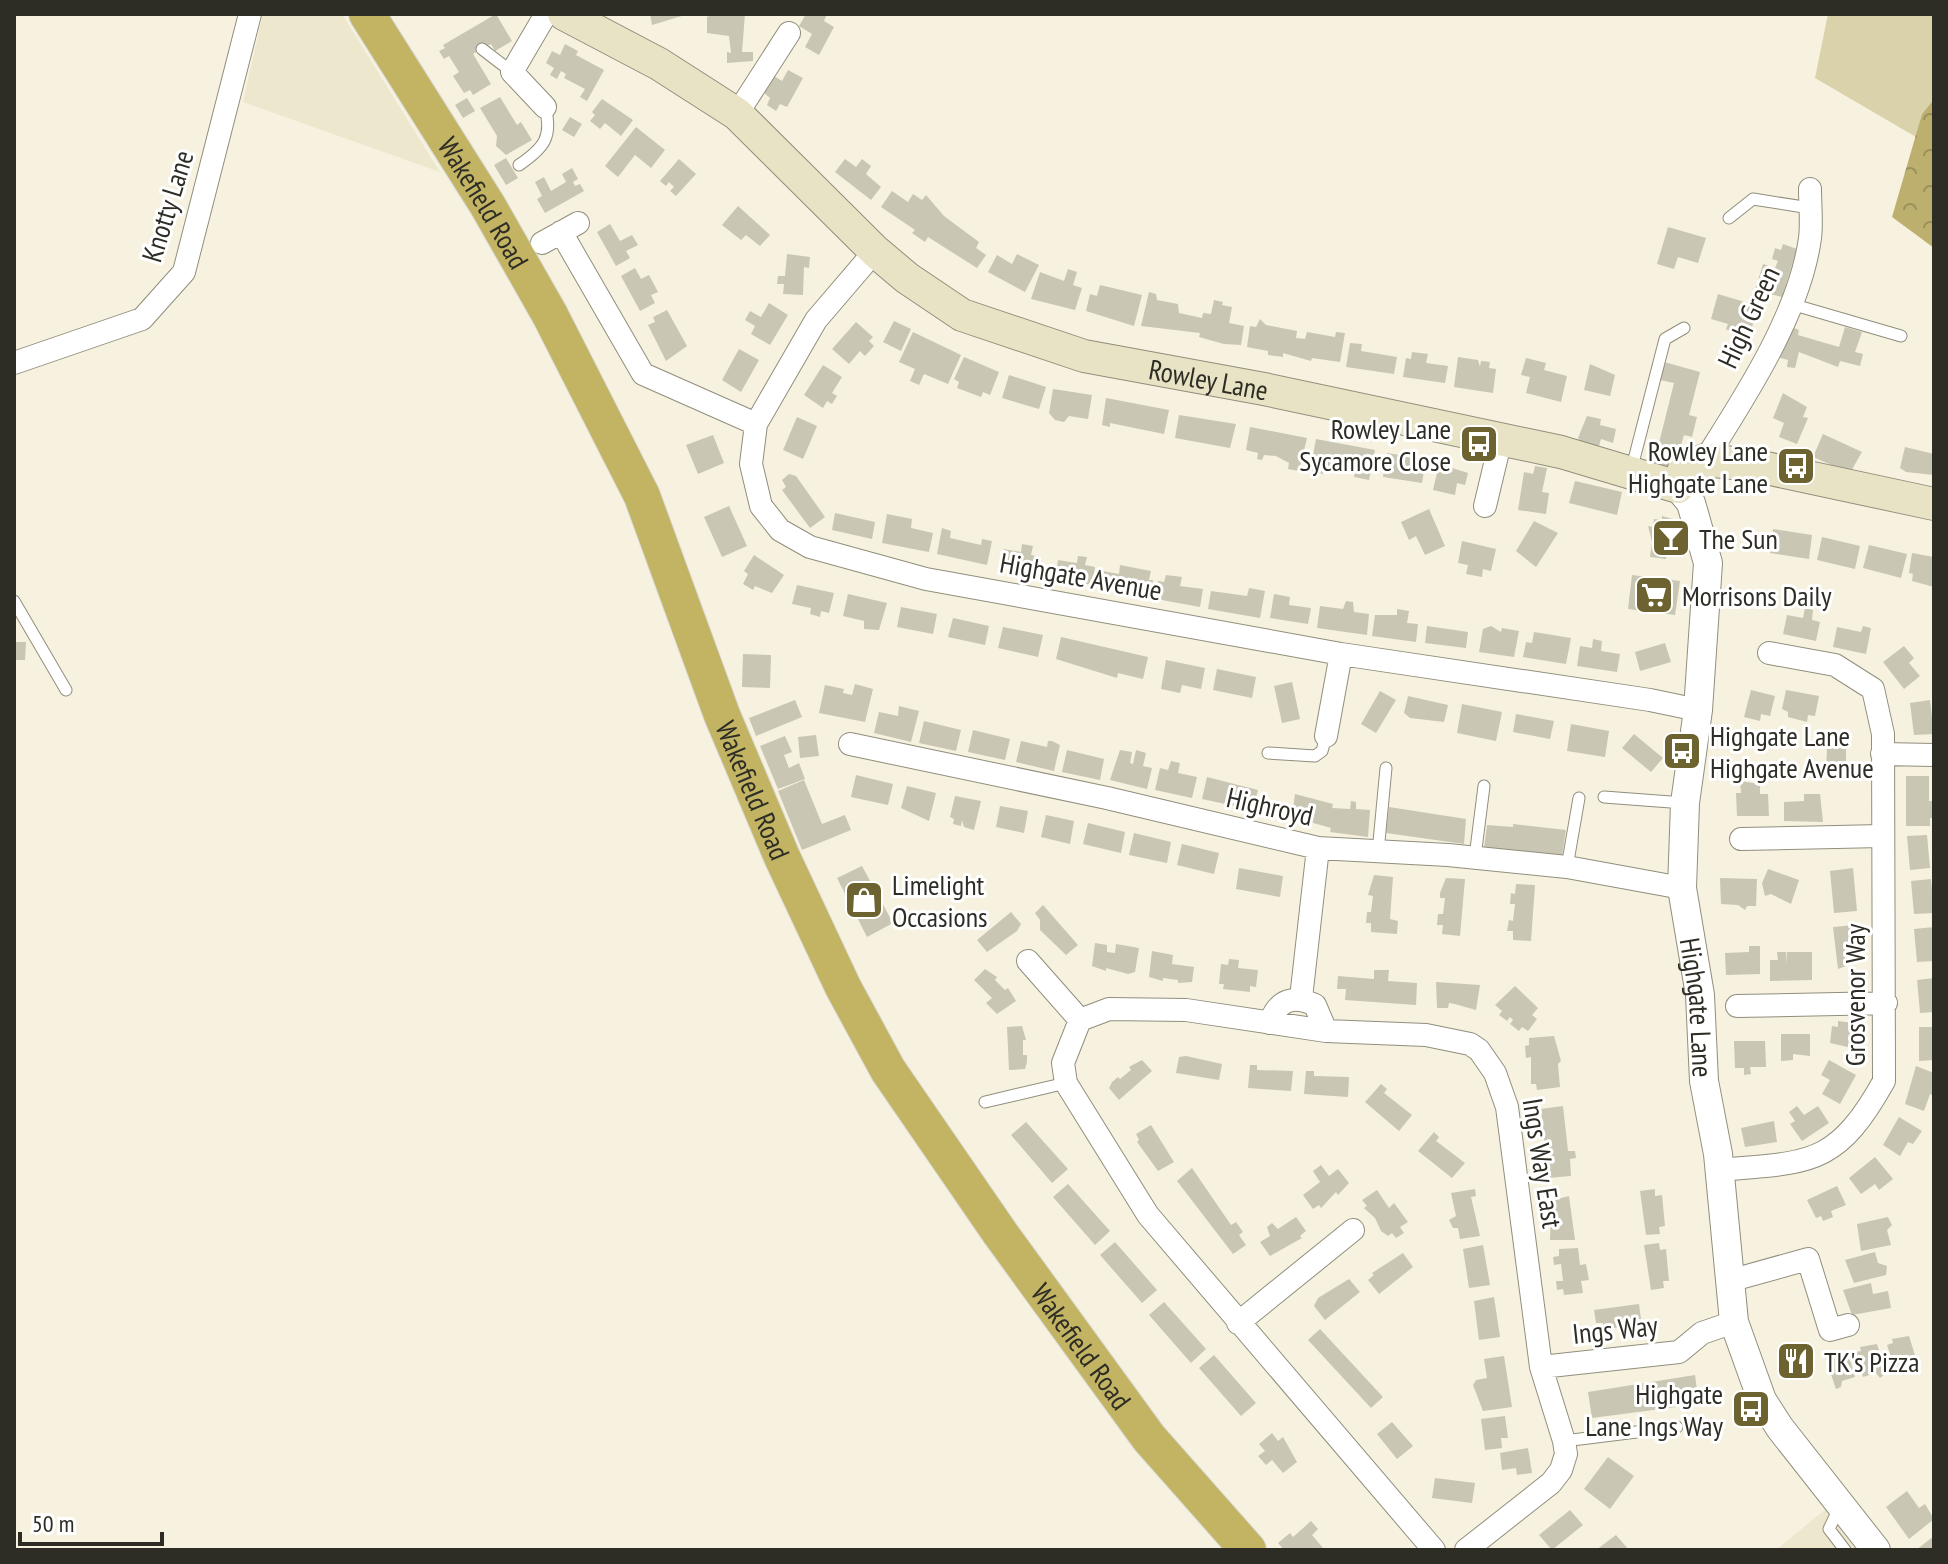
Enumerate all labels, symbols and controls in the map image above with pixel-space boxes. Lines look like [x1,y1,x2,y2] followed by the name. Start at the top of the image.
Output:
[430,130,538,275] street label: Wakefield Road
[133,146,201,266] street label: Knotty Lane
[1708,260,1788,374] street label: High Green
[1146,350,1271,408] street label: Rowley Lane
[1299,410,1451,479] place label: Rowley Lane Sycamore Close
[1458,423,1500,465] bus stop icon: Rowley Lane Sycamore Close
[1628,432,1768,501] place label: Rowley Lane Highgate Lane
[1775,445,1817,487] bus stop icon: Rowley Lane Highgate Lane
[1650,517,1692,559] bar icon: The Sun
[1699,520,1778,557] place label: The Sun
[997,544,1165,608] street label: Highgate Avenue
[1633,574,1675,616] supermarket icon: Morrisons Daily
[1682,577,1832,614] place label: Morrisons Daily
[708,715,799,865] street label: Wakefield Road
[1710,717,1874,786] place label: Highgate Lane Highgate Avenue
[1661,730,1703,772] bus stop icon: Highgate Lane Highgate Avenue
[1223,778,1317,834] street label: Highroyd
[892,866,987,935] place label: Limelight Occasions
[843,879,885,921] shop icon: Limelight Occasions
[1836,923,1873,1066] street label: Grosvenor Way
[1672,935,1722,1078] street label: Highgate Lane
[1514,1095,1572,1231] street label: Ings Way East
[1024,1275,1140,1416] street label: Wakefield Road
[1571,1306,1660,1352] street label: Ings Way
[1775,1340,1817,1382] restaurant icon: TK's Pizza
[1824,1343,1919,1380] place label: TK's Pizza
[1585,1375,1723,1444] place label: Highgate Lane Ings Way
[1730,1388,1772,1430] bus stop icon: Highgate Lane Ings Way
[20,1496,162,1546] scale bar
[32,1508,74,1539] text: 50 m

